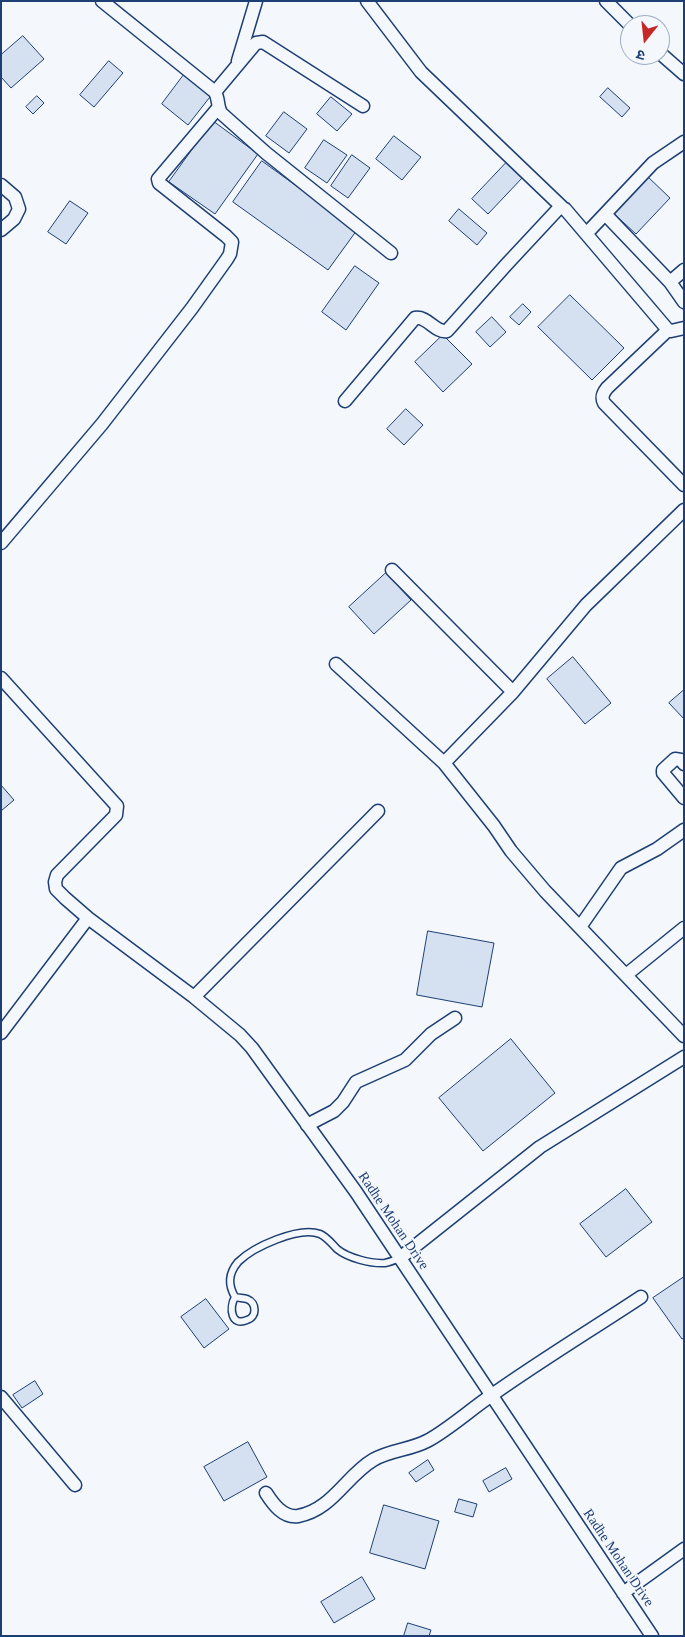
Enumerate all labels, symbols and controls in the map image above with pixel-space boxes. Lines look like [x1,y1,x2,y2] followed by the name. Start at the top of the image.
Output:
[620,15,670,65] north arrow
[634,44,648,64] text: उ
[350,1162,436,1280] street label: Radhe Mohan Drive
[575,1499,661,1617] street label: Radhe Mohan Drive

